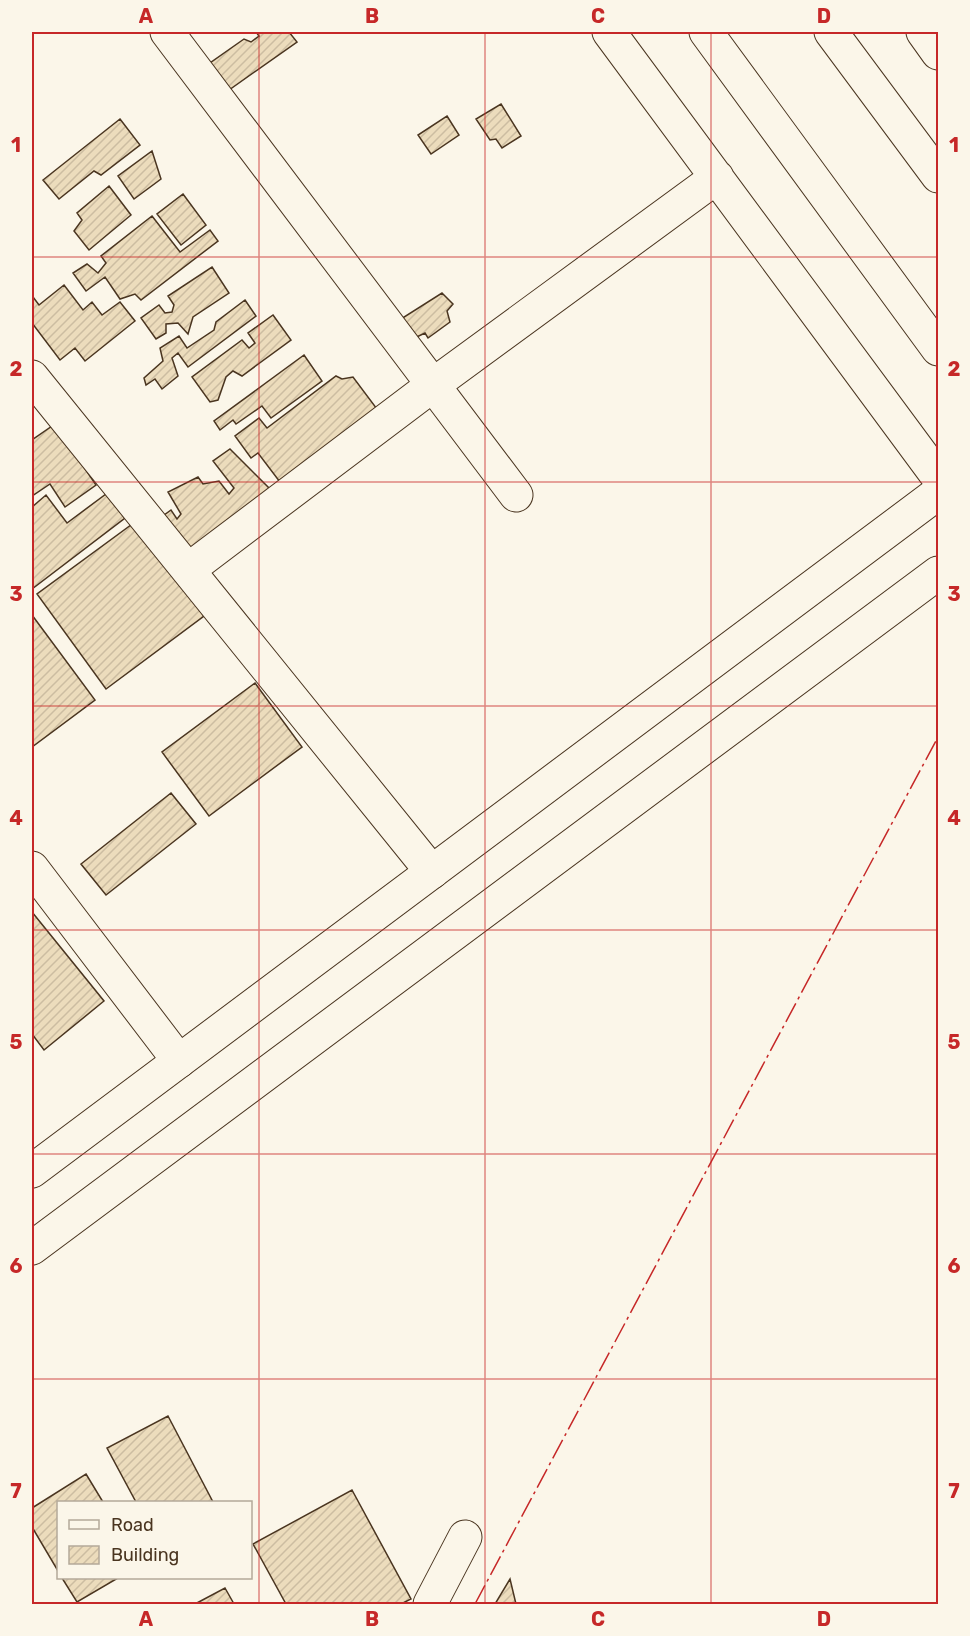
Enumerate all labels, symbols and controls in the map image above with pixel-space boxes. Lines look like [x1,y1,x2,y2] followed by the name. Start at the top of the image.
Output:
[139,4,154,28] text: A
[365,4,379,28] text: B
[591,4,605,28] text: C
[817,4,831,28] text: D
[11,133,21,157] text: 1
[949,133,959,157] text: 1
[10,357,23,381] text: 2
[948,357,961,381] text: 2
[9,582,23,606] text: 3
[947,582,961,606] text: 3
[9,806,23,830] text: 4
[947,806,961,830] text: 4
[10,1030,23,1054] text: 5
[948,1030,961,1054] text: 5
[9,1254,23,1278] text: 6
[947,1254,961,1278] text: 6
[10,1479,22,1503] text: 7
[948,1479,960,1503] text: 7
[57,1501,252,1579] legend
[111,1514,154,1536] text: Road
[111,1544,179,1566] text: Building
[139,1607,154,1631] text: A
[365,1607,379,1631] text: B
[591,1607,605,1631] text: C
[817,1607,831,1631] text: D

